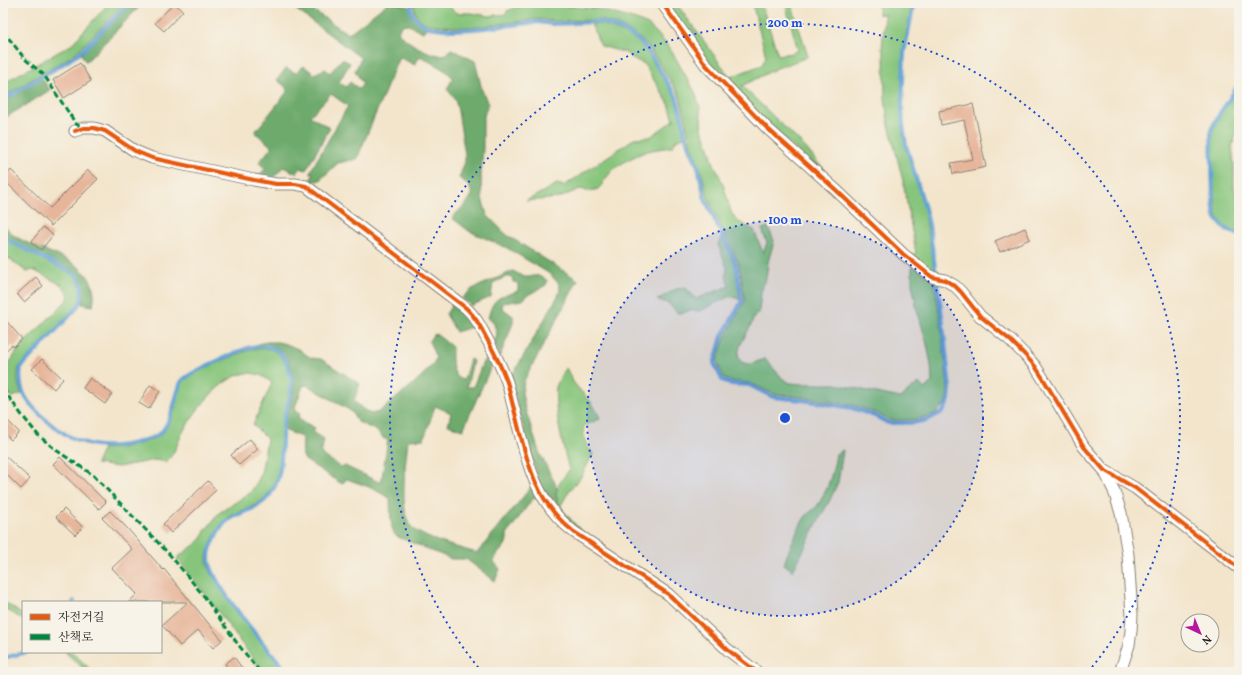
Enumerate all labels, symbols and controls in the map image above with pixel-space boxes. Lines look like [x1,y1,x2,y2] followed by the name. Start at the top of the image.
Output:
[767,16,803,32] text: 200 m
[768,213,802,229] text: 100 m
[778,411,792,425] centre of rings
[22,601,162,653] legend
[58,610,104,626] text: 자전거길
[1180,613,1220,653] north arrow
[58,630,93,646] text: 산책로
[1198,631,1214,647] text: N

